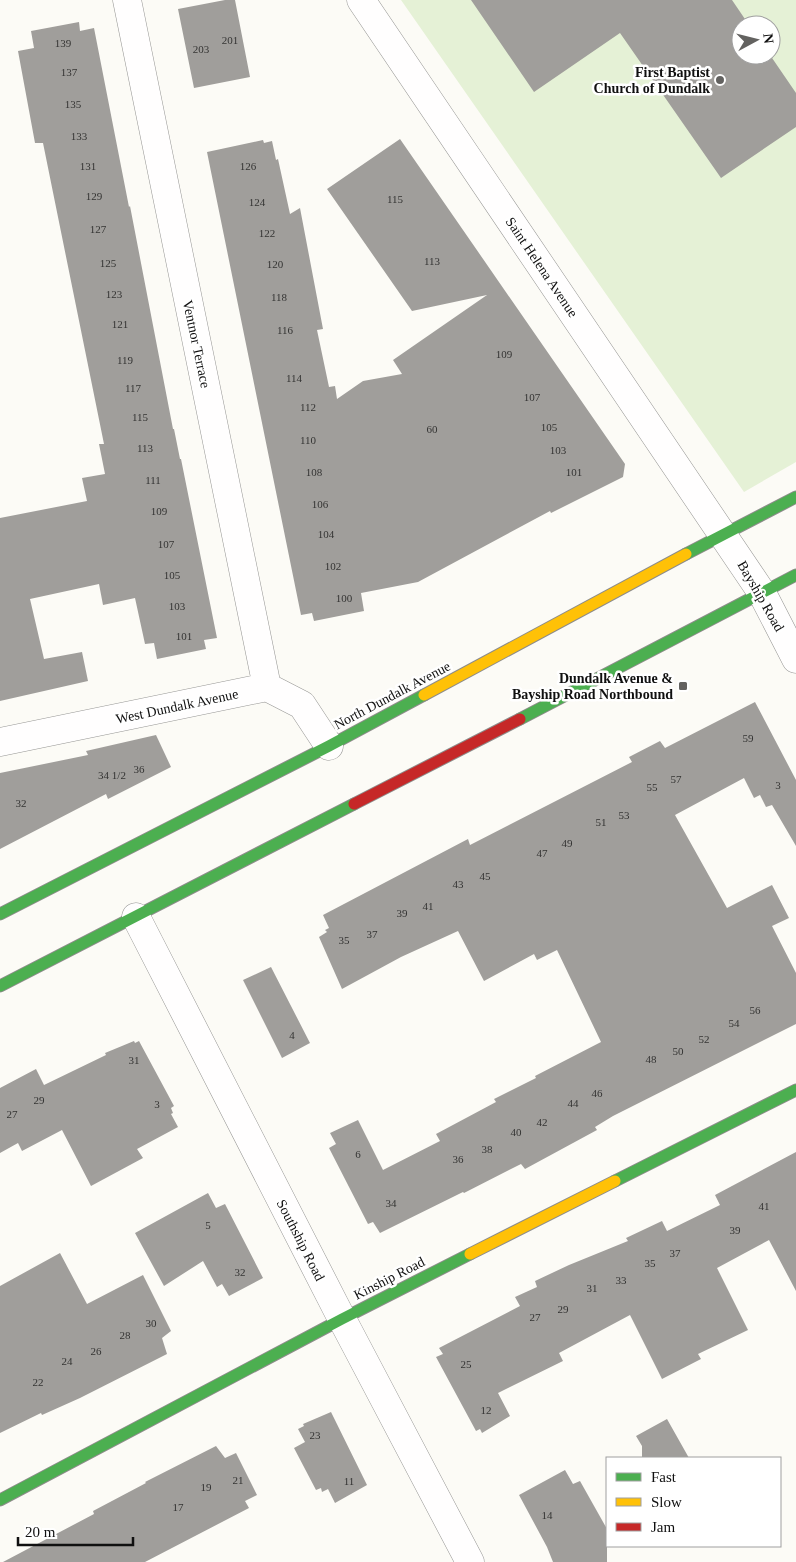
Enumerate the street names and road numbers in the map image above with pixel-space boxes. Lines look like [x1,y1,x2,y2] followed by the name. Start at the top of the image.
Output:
[503,215,581,320] street label: Saint Helena Avenue
[180,299,213,389] street label: Ventnor Terrace
[734,558,787,634] street label: Bayship Road
[331,658,453,732] street label: North Dundalk Avenue
[115,686,240,727] street label: West Dundalk Avenue
[274,1197,327,1283] street label: Southship Road
[351,1254,427,1303] street label: Kinship Road

